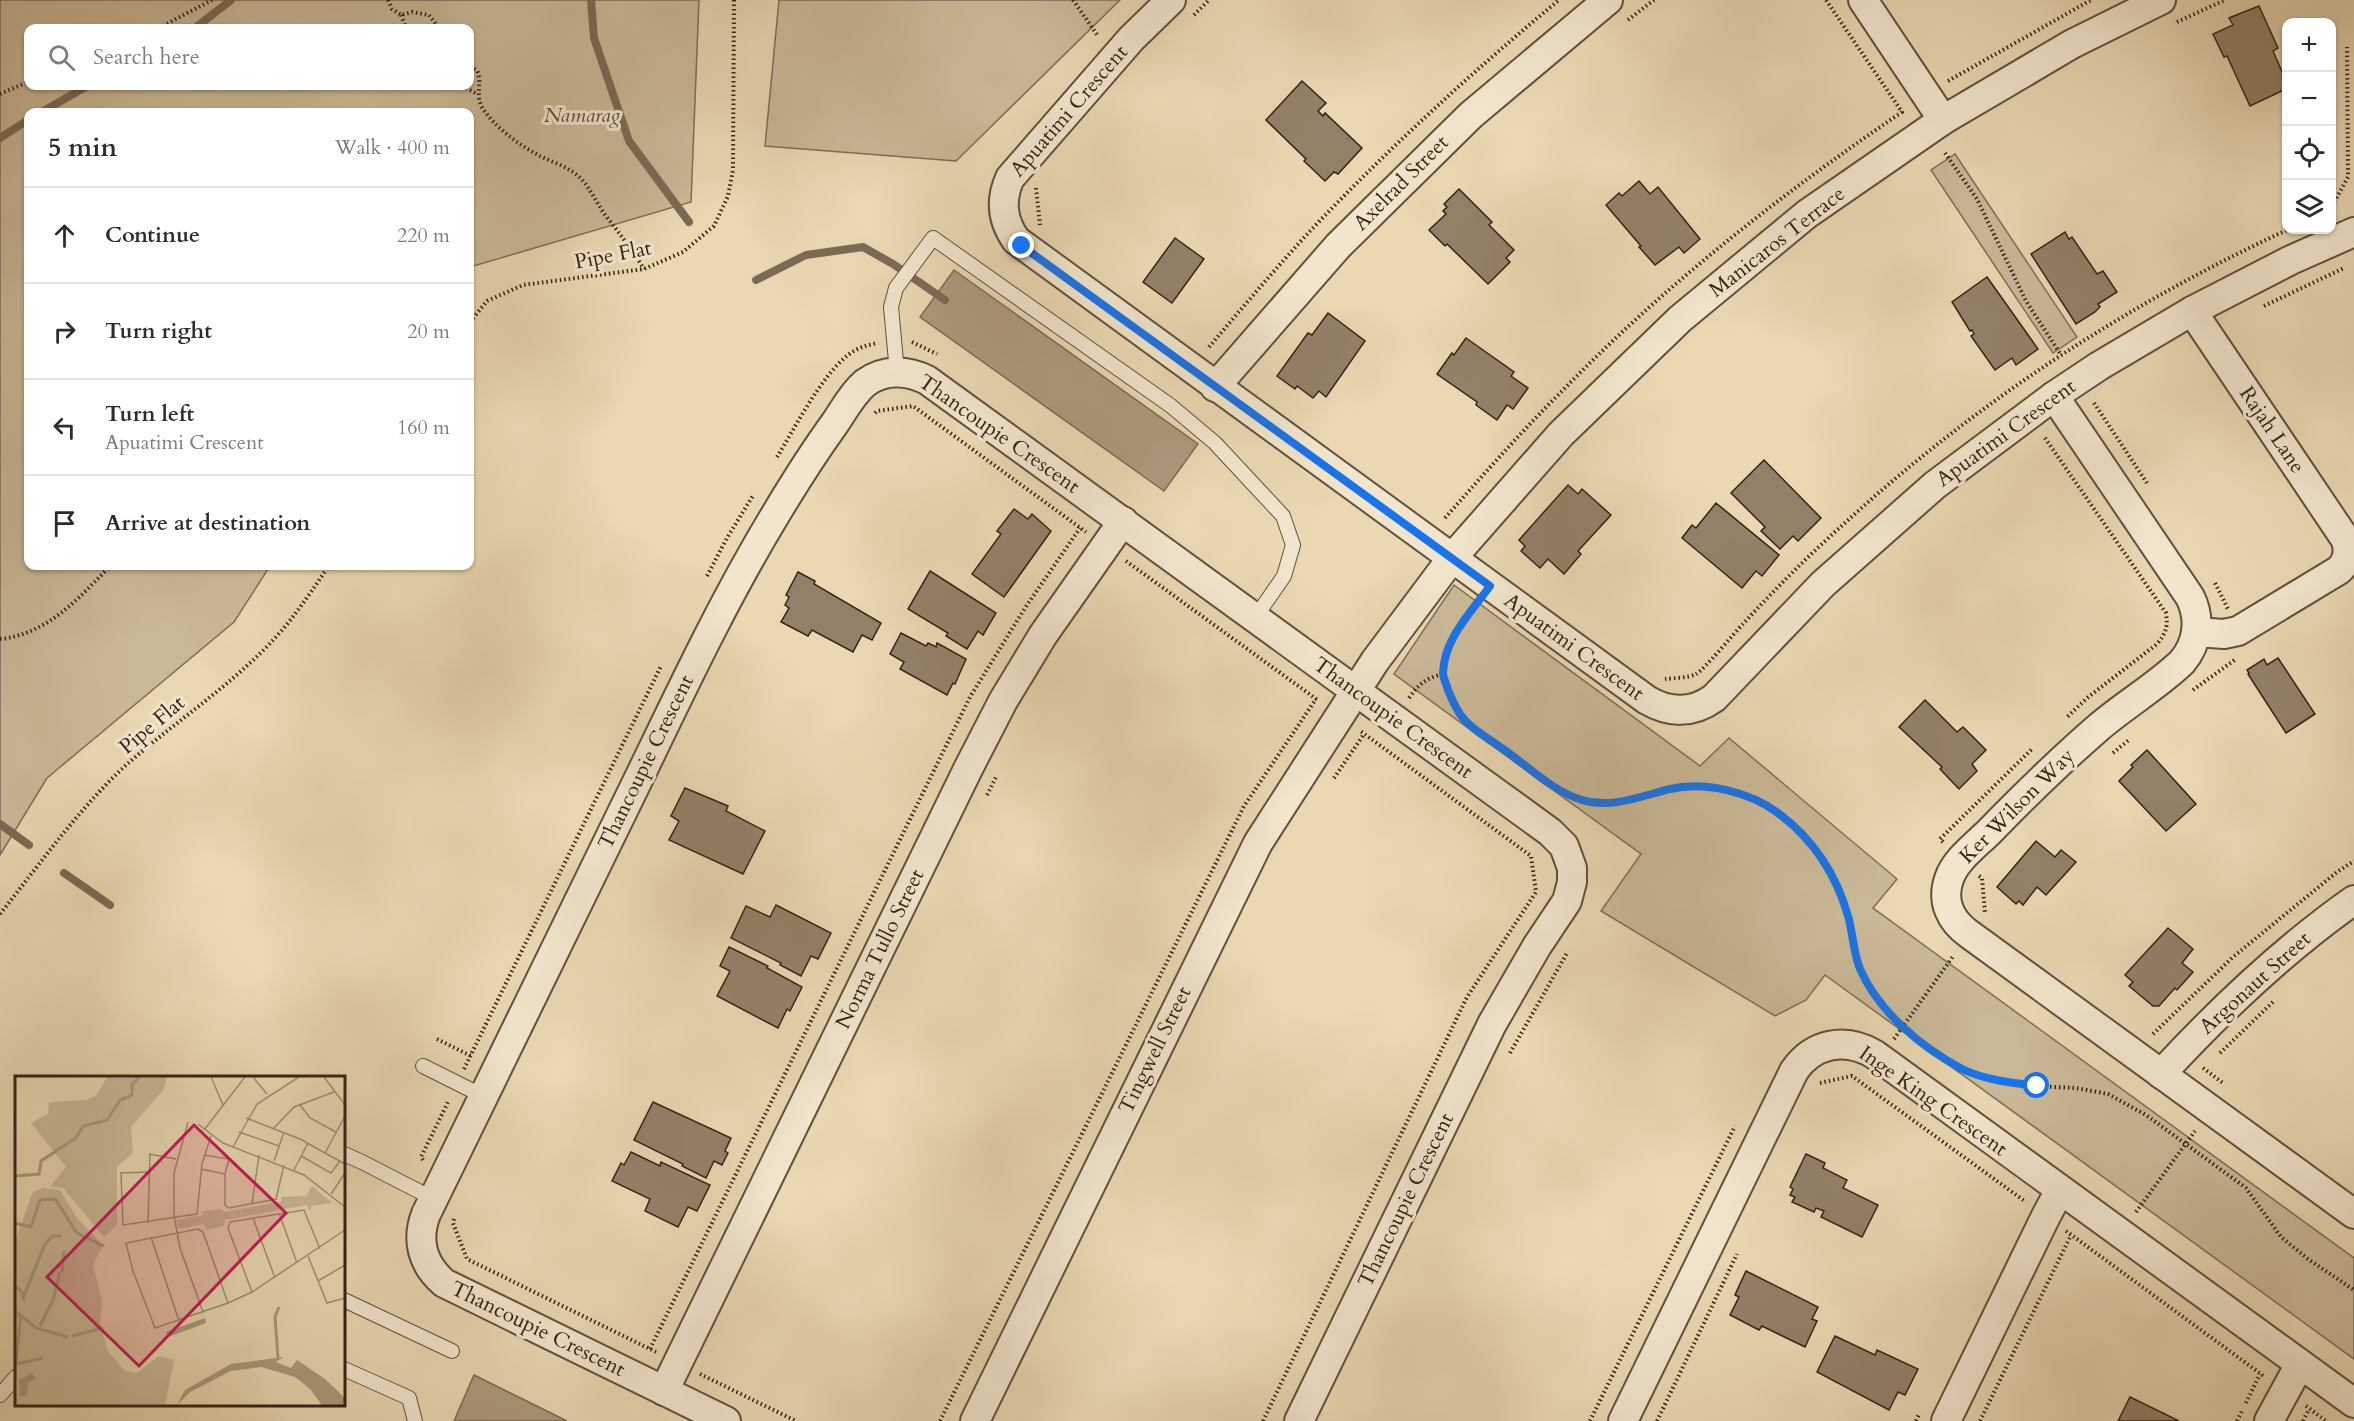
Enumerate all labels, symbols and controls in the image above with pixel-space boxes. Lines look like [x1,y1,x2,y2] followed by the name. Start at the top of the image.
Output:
[2282,18,2336,234] map controls
[2282,18,2336,72] button: +
[24,24,474,90] search box
[1003,38,1135,183] street label: Apuatimi Crescent
[45,41,78,74] icon: search
[93,42,200,72] text: Search here
[2282,72,2336,126] button: −
[544,101,621,130] park label: Namarag
[2282,126,2336,180] button: locate
[1347,129,1455,237] street label: Axelrad Street
[48,130,117,165] text: 5 min
[335,134,450,161] text: Walk · 400 m
[1703,180,1851,304] street label: Manicaros Terrace
[2282,180,2336,234] button: layers
[48,219,81,252] icon: ahead
[105,220,200,250] text: Continue
[397,222,450,249] text: 220 m
[1008,232,1034,258] route end
[572,233,654,277] street label: Pipe Flat
[48,315,81,348] icon: right
[105,316,212,346] text: Turn right
[407,318,450,345] text: 20 m
[913,367,1086,501] street label: Thancoupie Crescent
[1930,372,2082,494] street label: Apuatimi Crescent
[2232,381,2312,479] street label: Rajah Lane
[105,399,194,429] text: Turn left
[48,411,81,444] icon: left
[397,414,450,441] text: 160 m
[105,429,264,456] text: Apuatimi Crescent
[48,507,81,540] icon: arrive
[105,508,310,538] text: Arrive at destination
[1498,586,1650,708] street label: Apuatimi Crescent
[1307,650,1479,786] street label: Thancoupie Crescent
[591,670,701,854] street label: Thancoupie Crescent
[113,689,191,761] street label: Pipe Flat
[1953,742,2081,870] street label: Ker Wilson Way
[829,864,931,1034] street label: Norma Tullo Street
[2193,925,2317,1041] street label: Argonaut Street
[1112,981,1198,1118] street label: Tingwell Street
[1853,1039,2013,1163] street label: Inge King Crescent
[2023,1072,2049,1098] route start
[15,1076,345,1406] inset map
[1351,1108,1461,1292] street label: Thancoupie Crescent
[446,1274,630,1384] street label: Thancoupie Crescent

